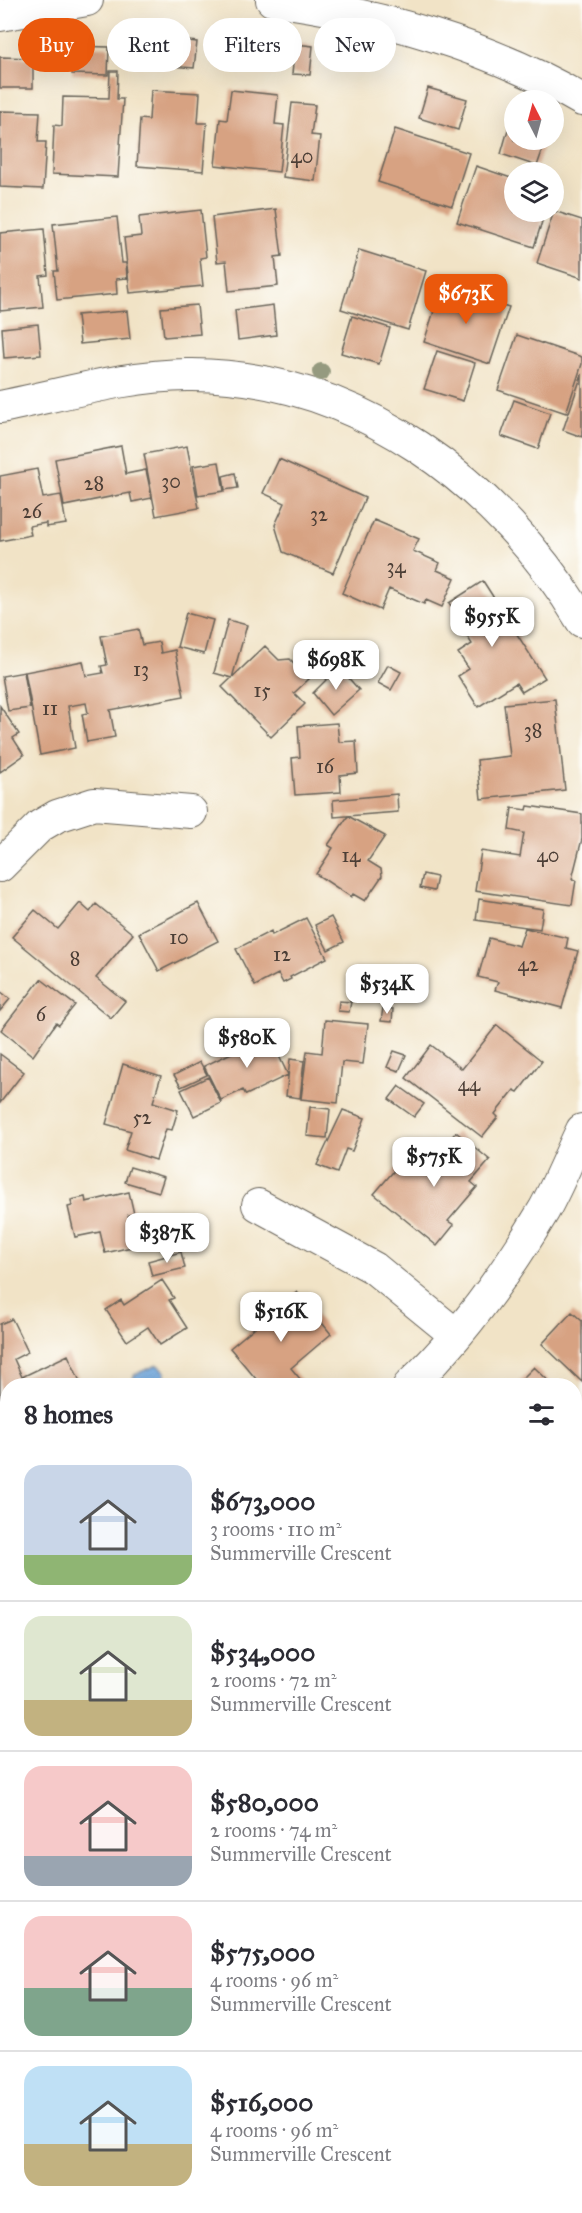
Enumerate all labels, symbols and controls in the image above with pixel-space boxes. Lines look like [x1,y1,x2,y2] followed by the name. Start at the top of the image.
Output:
[18,18,95,72] chip: Buy
[107,18,191,72] chip: Rent
[203,18,302,72] chip: Filters
[314,18,396,72] chip: New
[504,90,564,150] north arrow
[504,90,564,222] map controls
[291,144,313,168] house number: 40
[504,162,564,222] button: layers
[424,274,508,325] pin: $673K
[438,281,494,305] text: $673K
[161,469,181,493] house number: 30
[84,471,104,495] house number: 28
[22,499,43,523] house number: 26
[310,502,328,526] house number: 32
[386,554,406,578] house number: 34
[450,597,534,648] pin: $955K
[464,604,520,628] text: $955K
[294,640,378,691] pin: $698K
[307,647,365,671] text: $698K
[133,657,149,681] house number: 13
[253,678,271,702] house number: 15
[42,696,58,720] house number: 11
[524,718,542,742] house number: 38
[316,754,335,778] house number: 16
[341,843,361,867] house number: 14
[537,843,559,867] house number: 40
[169,925,189,949] house number: 10
[273,942,291,966] house number: 12
[70,946,80,970] house number: 8
[517,952,539,976] house number: 42
[345,964,429,1015] pin: $534K
[360,971,414,995] text: $534K
[36,1002,47,1026] house number: 6
[205,1018,289,1069] pin: $580K
[218,1025,276,1049] text: $580K
[458,1072,481,1096] house number: 44
[132,1105,152,1129] house number: 52
[392,1137,476,1188] pin: $575K
[406,1144,462,1168] text: $575K
[125,1213,209,1264] pin: $387K
[139,1220,195,1244] text: $387K
[239,1292,323,1343] pin: $516K
[254,1299,308,1323] text: $516K
[24,1398,113,1430] text: 8 homes
[525,1398,558,1431] icon: filters
[210,1485,315,1517] text: $673,000
[72,1489,144,1561] icon: home
[210,1517,341,1541] text: 3 rooms · 110 m²
[210,1541,392,1565] text: Summerville Crescent
[210,1636,315,1668] text: $534,000
[72,1640,144,1712] icon: home
[210,1668,337,1692] text: 2 rooms · 72 m²
[210,1692,392,1716] text: Summerville Crescent
[210,1786,319,1818] text: $580,000
[72,1790,144,1862] icon: home
[210,1818,337,1842] text: 2 rooms · 74 m²
[210,1842,392,1866] text: Summerville Crescent
[210,1936,315,1968] text: $575,000
[72,1940,144,2012] icon: home
[210,1968,338,1992] text: 4 rooms · 96 m²
[210,1992,392,2016] text: Summerville Crescent
[210,2086,313,2118] text: $516,000
[72,2090,144,2162] icon: home
[210,2118,338,2142] text: 4 rooms · 96 m²
[210,2142,392,2166] text: Summerville Crescent

